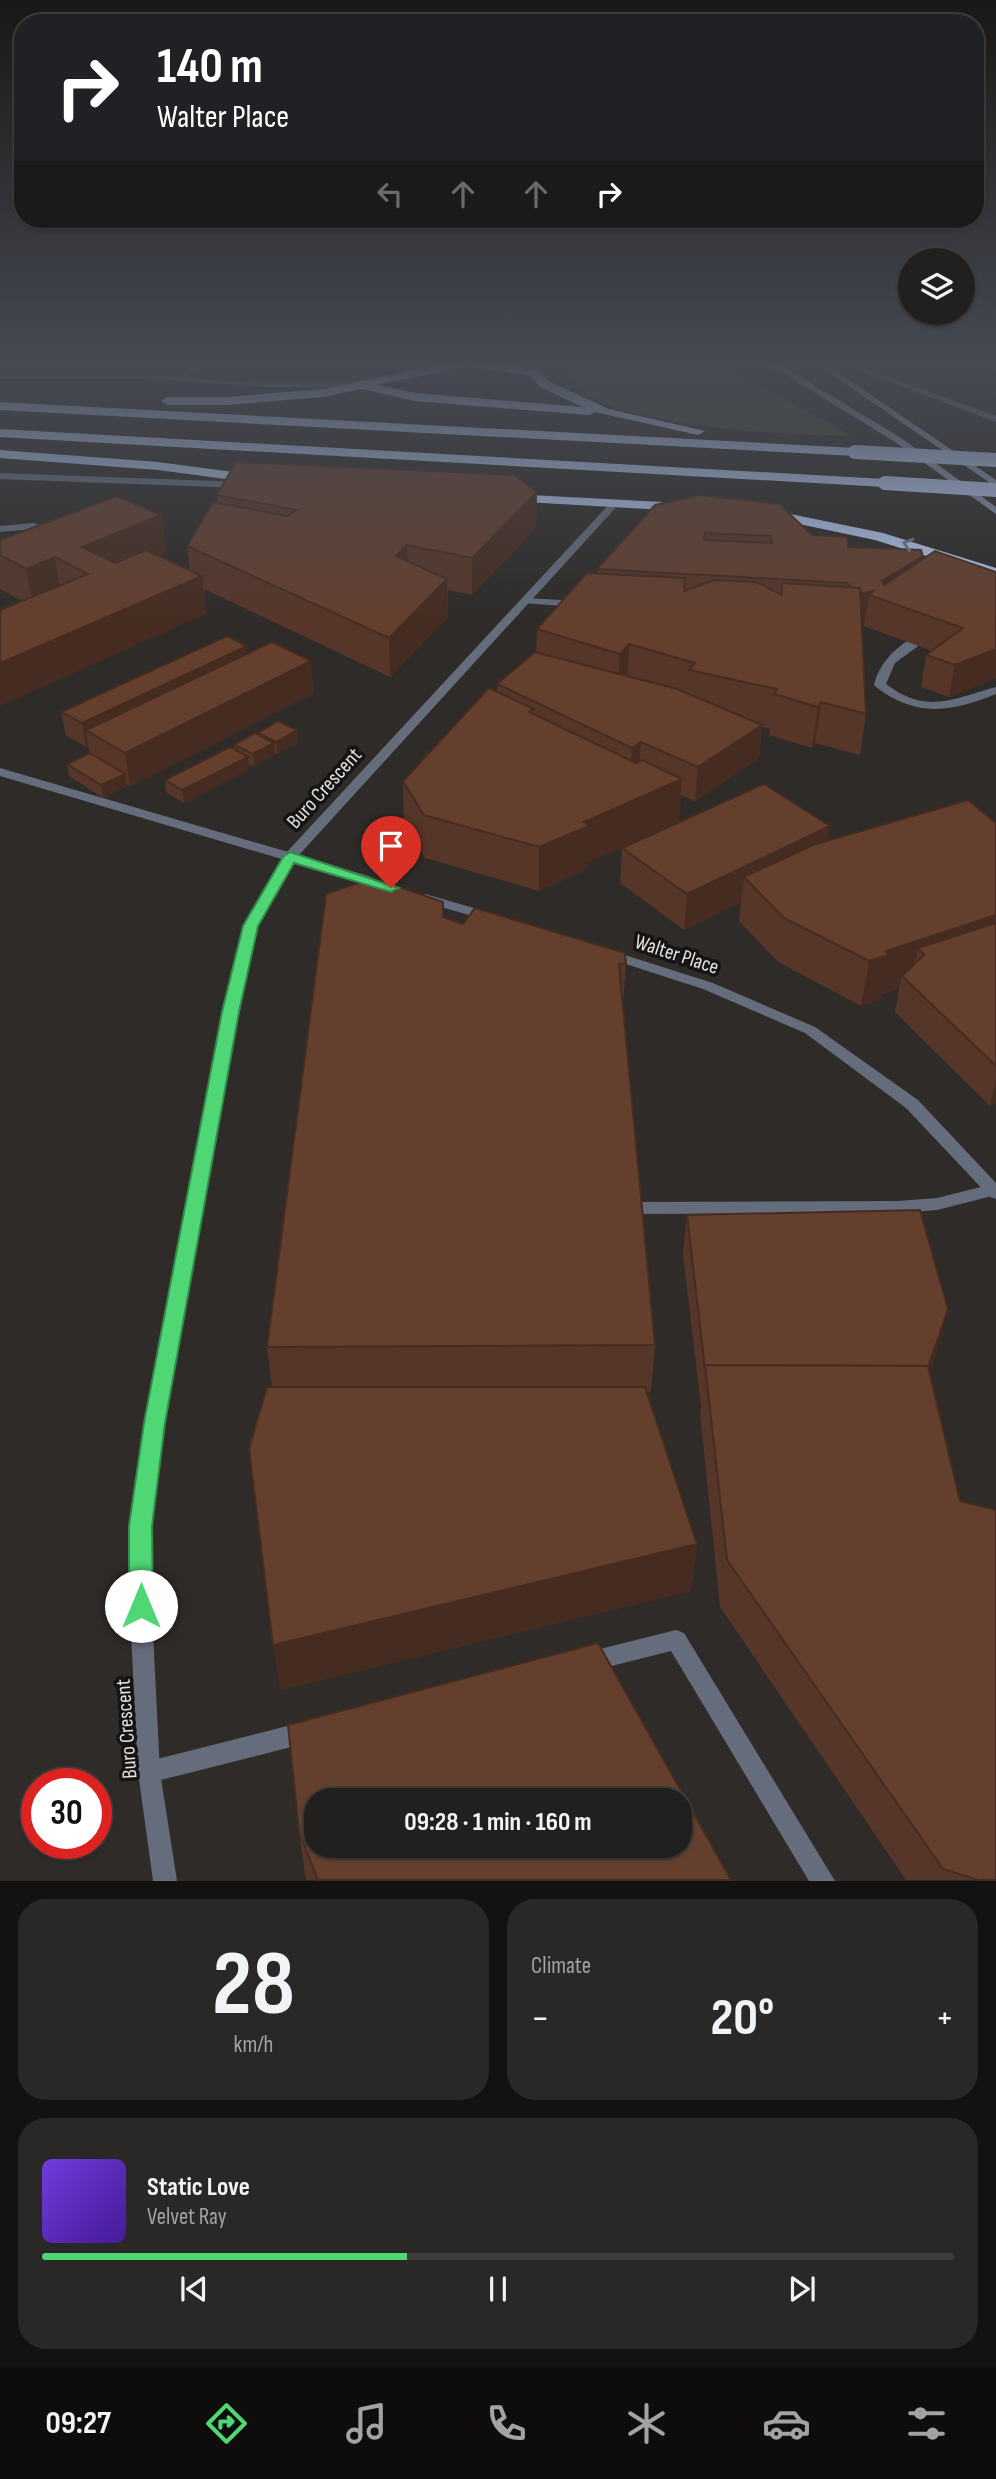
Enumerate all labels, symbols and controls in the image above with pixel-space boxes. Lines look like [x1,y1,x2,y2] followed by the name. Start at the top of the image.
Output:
[157,38,263,97] text: 140 m
[42,42,133,133] icon: right
[157,98,289,137] text: Walter Place
[371,175,409,213] icon: left
[444,175,482,213] icon: ahead
[517,175,555,213] icon: ahead
[590,175,628,213] icon: right
[898,248,975,325] map controls
[898,248,975,325] button: layers
[902,538,914,552] one-way arrow
[282,743,367,834] street label: Buro Crescent
[361,816,421,888] pin
[372,827,410,865] icon: arrive
[632,929,722,980] street label: Walter Place
[104,1569,178,1643] position arrow
[111,1678,142,1780] street label: Buro Crescent
[21,1768,112,1859] speed limit sign: 30
[404,1807,592,1838] text: 09:28 · 1 min · 160 m
[212,1931,295,2040] text: 28
[531,1952,591,1980] text: Climate
[711,1987,774,2050] text: 20°
[531,1996,550,2041] text: −
[935,1996,954,2041] text: +
[234,2031,273,2059] text: km/h
[147,2172,250,2203] text: Static Love
[147,2203,227,2231] text: Velvet Ray
[175,2270,213,2308] icon: previous
[479,2270,517,2308] icon: pause
[783,2270,821,2308] icon: next
[202,2399,251,2448] icon: directions
[342,2399,391,2448] icon: music
[482,2399,531,2448] icon: phone
[622,2399,671,2448] icon: climate
[762,2399,811,2448] icon: car
[902,2399,951,2448] icon: filters
[45,2404,111,2443] text: 09:27

